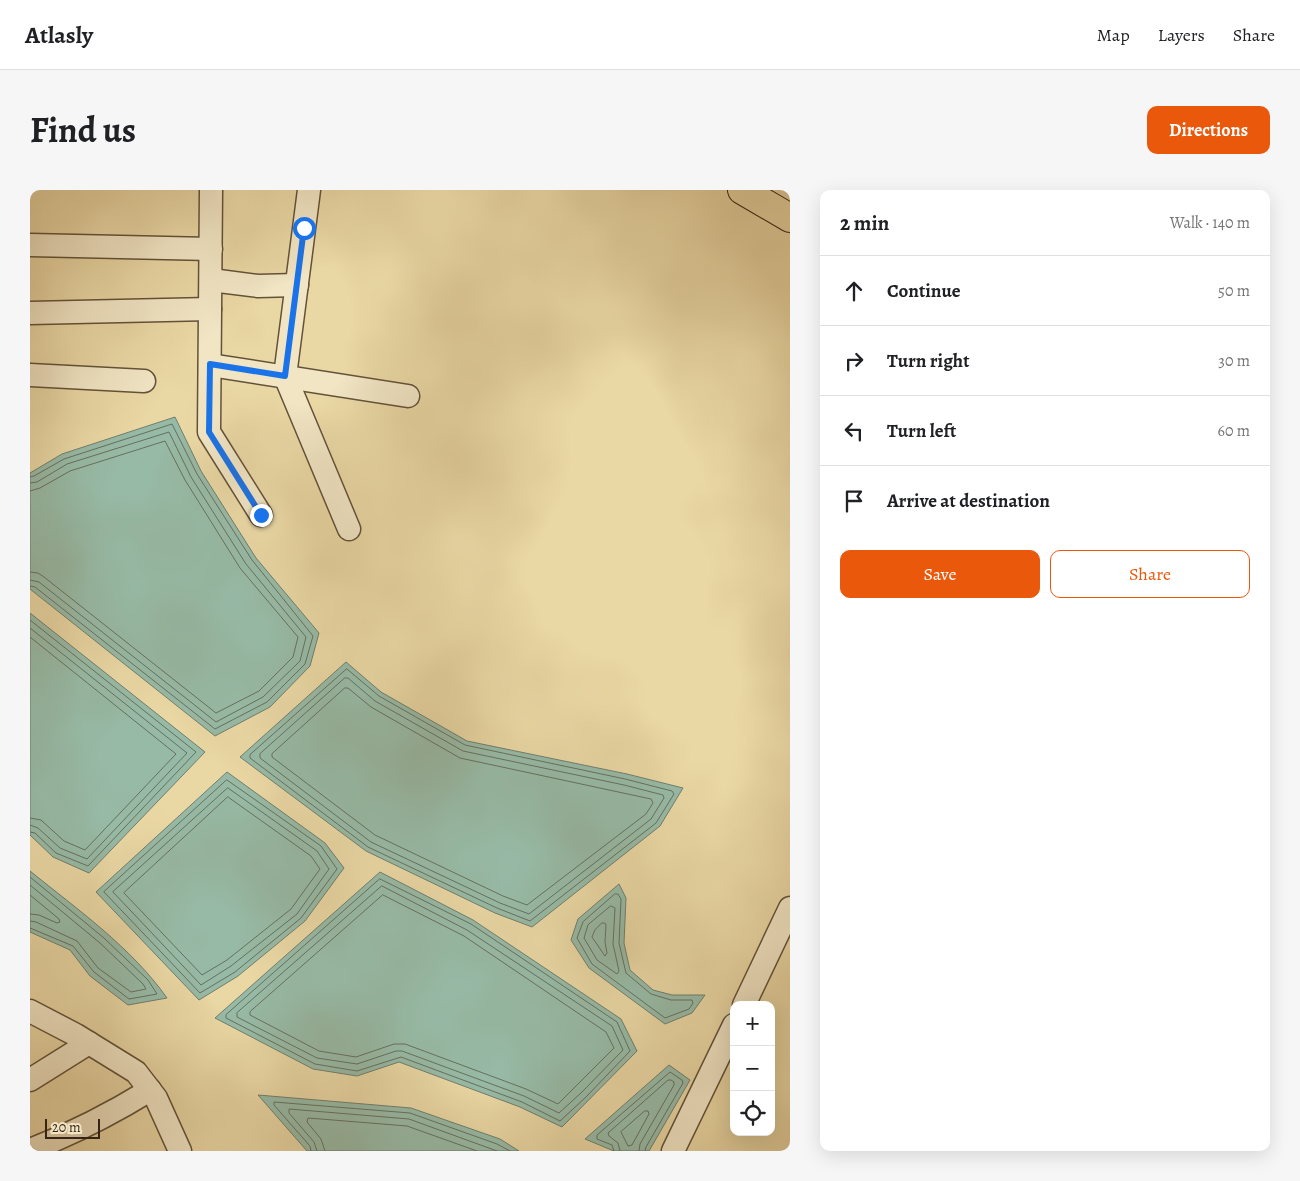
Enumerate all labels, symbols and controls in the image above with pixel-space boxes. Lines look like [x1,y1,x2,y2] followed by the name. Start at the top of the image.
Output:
[25,19,93,51] text: Atlasly
[1097,23,1130,47] text: Map
[1158,23,1205,47] text: Layers
[1233,23,1275,47] text: Share
[30,106,136,154] text: Find us
[1147,106,1270,154] button: Directions
[840,209,889,237] text: 2 min
[1170,212,1250,234] text: Walk · 140 m
[293,217,316,240] route start
[840,277,868,305] icon: ahead
[887,278,961,304] text: Continue
[1218,280,1250,302] text: 50 m
[840,347,868,375] icon: right
[887,348,969,374] text: Turn right
[1218,350,1250,372] text: 30 m
[840,417,868,445] icon: left
[887,418,956,444] text: Turn left
[1218,420,1250,442] text: 60 m
[840,487,868,515] icon: arrive
[887,488,1050,514] text: Arrive at destination
[250,504,273,527] route end
[840,550,1040,598] button: Save
[1050,550,1250,598] button: Share
[730,1001,775,1136] map controls
[730,1001,775,1046] button: +
[730,1046,775,1091] button: −
[730,1091,775,1136] button: locate
[45,1116,100,1139] scale bar
[52,1118,81,1137] text: 20 m

